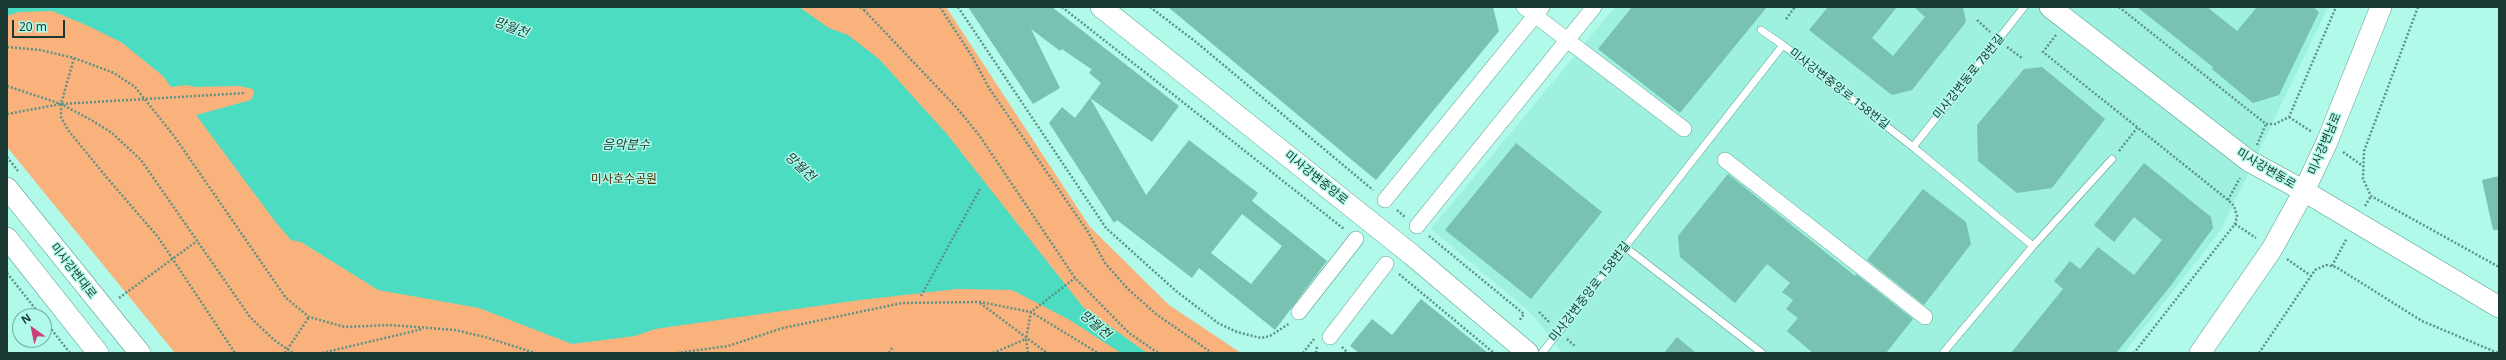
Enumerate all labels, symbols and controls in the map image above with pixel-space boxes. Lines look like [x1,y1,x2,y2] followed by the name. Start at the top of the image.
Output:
[14,12,67,38] scale bar
[491,15,531,41] water label: 망월천
[19,18,47,35] text: 20 m
[1930,32,2008,122] street label: 미사강변동로 78번길
[1786,45,1892,133] street label: 미사강변중앙로 158번길
[2305,111,2345,177] street label: 미사강변남로
[602,137,650,153] water label: 음악분수
[2234,146,2298,192] street label: 미사강변동로
[1281,148,1351,208] street label: 미사강변중앙로
[782,149,818,185] water label: 망월천
[591,173,657,187] park label: 미사호수공원
[1546,239,1634,345] street label: 미사강변중앙로 158번길
[47,240,99,302] street label: 미사강변대로
[1076,307,1114,343] water label: 망월천
[12,308,52,348] north arrow
[18,310,34,327] text: N

